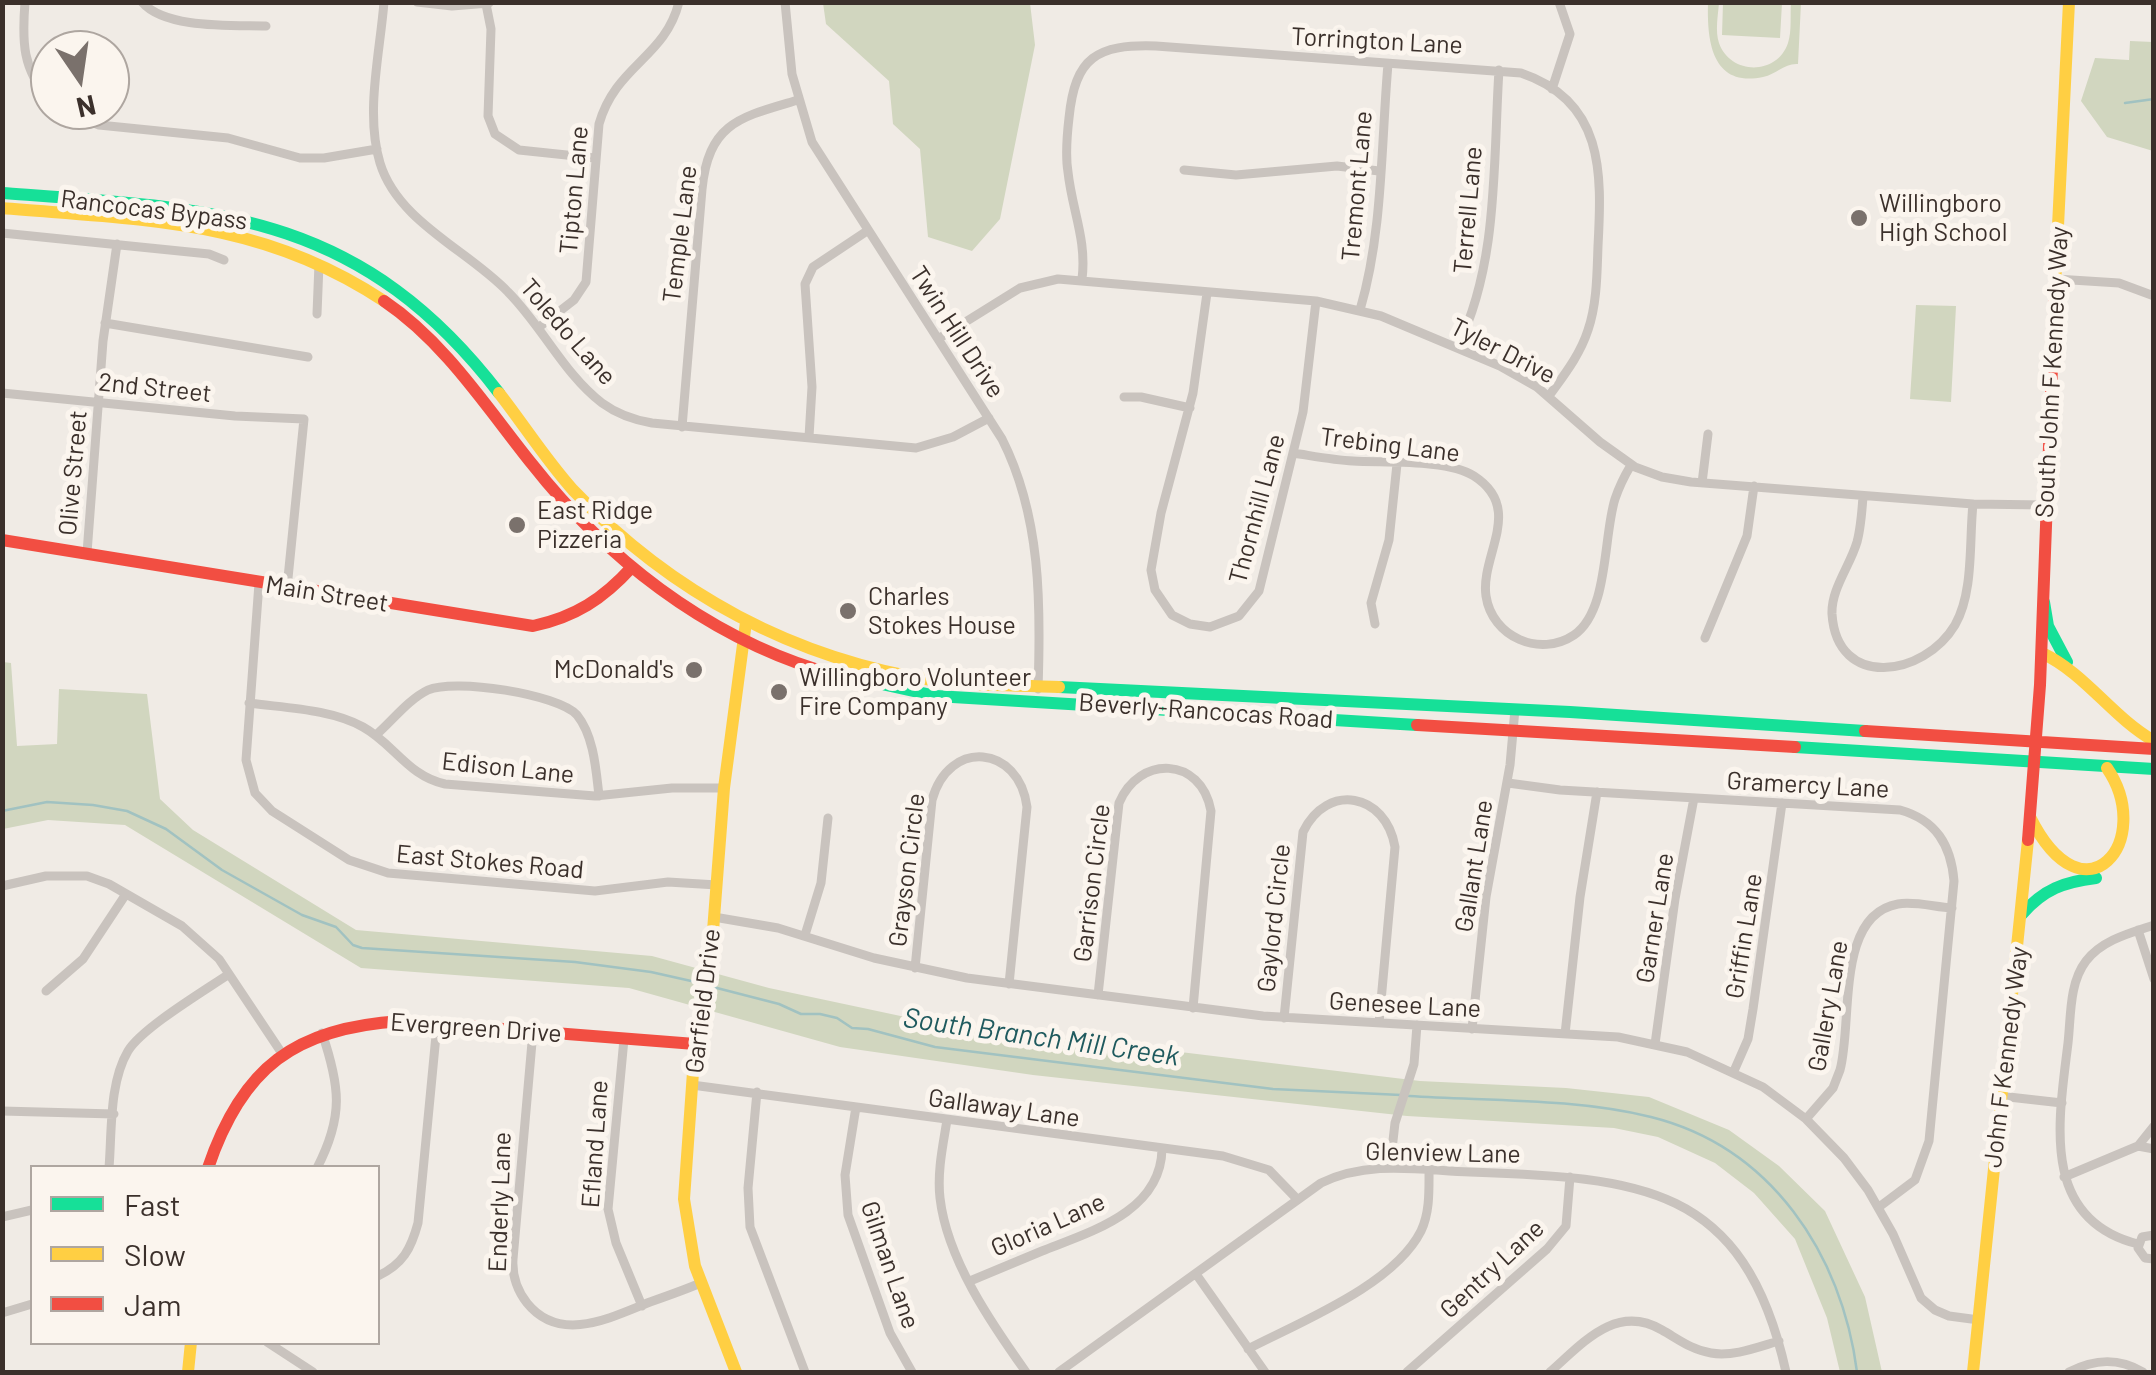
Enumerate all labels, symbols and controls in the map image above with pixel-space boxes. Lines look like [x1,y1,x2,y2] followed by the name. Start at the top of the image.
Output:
[1290,22,1464,60] street label: Torrington Lane
[30,30,130,130] north arrow
[73,89,99,126] text: N
[1335,110,1379,262] street label: Tremont Lane
[553,125,595,255] street label: Tipton Lane
[1448,145,1488,275] street label: Terrell Lane
[657,164,703,304] street label: Temple Lane
[59,184,249,236] street label: Rancocas Bypass
[1879,189,2007,248] place label: Willingboro High School
[1848,207,1870,229] marker: Willingboro High School
[2029,226,2075,518] street label: South John F Kennedy Way
[903,260,1011,404] street label: Twin Hill Drive
[514,273,622,391] street label: Toledo Lane
[1446,312,1560,390] street label: Tyler Drive
[97,367,213,409] street label: 2nd Street
[53,409,93,537] street label: Olive Street
[1318,422,1462,468] street label: Trebing Lane
[1223,431,1291,587] street label: Thornhill Lane
[537,496,653,555] place label: East Ridge Pizzeria
[506,514,528,536] marker: East Ridge Pizzeria
[264,570,390,618] street label: Main Street
[868,582,1016,641] place label: Charles Stokes House
[837,600,859,622] marker: Charles Stokes House
[554,655,674,685] place label: McDonald's
[683,659,705,681] marker: McDonald's
[799,663,1031,722] place label: Willingboro Volunteer Fire Company
[768,681,790,703] marker: Willingboro Volunteer Fire Company
[1078,687,1334,735] street label: Beverly-Rancocas Road
[440,746,576,790] street label: Edison Lane
[1726,766,1890,804] street label: Gramercy Lane
[883,792,931,948] street label: Grayson Circle
[1449,798,1499,934] street label: Gallant Lane
[1067,802,1117,964] street label: Garrison Circle
[395,839,585,885] street label: East Stokes Road
[1251,842,1297,994] street label: Gaylord Circle
[1630,851,1680,985] street label: Garner Lane
[1719,871,1769,1001] street label: Griffin Lane
[679,927,727,1075] street label: Garfield Drive
[1802,938,1854,1074] street label: Gallery Lane
[1978,945,2034,1169] street label: John F Kennedy Way
[1328,986,1482,1024] street label: Genesee Lane
[901,1001,1181,1073] water label: South Branch Mill Creek
[389,1007,563,1049] street label: Evergreen Drive
[576,1079,614,1209] street label: Efland Lane
[926,1083,1082,1133] street label: Gallaway Lane
[483,1131,517,1273] street label: Enderly Lane
[1365,1137,1521,1169] street label: Glenview Lane
[30,1165,380,1345] legend
[124,1186,181,1222] text: Fast
[986,1187,1110,1263] street label: Gloria Lane
[854,1197,926,1333] street label: Gilman Lane
[1434,1213,1550,1325] street label: Gentry Lane
[124,1236,186,1272] text: Slow
[124,1286,181,1322] text: Jam

